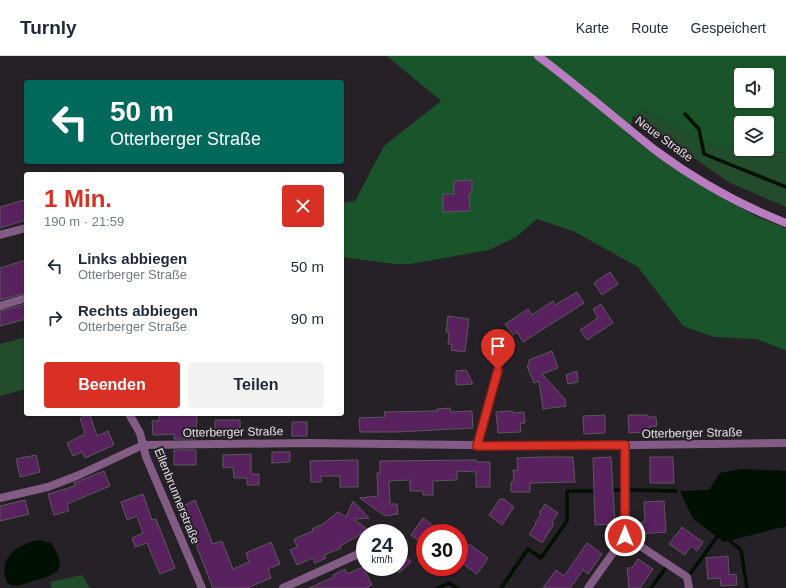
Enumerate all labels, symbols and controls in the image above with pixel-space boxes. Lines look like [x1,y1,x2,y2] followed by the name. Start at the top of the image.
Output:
[20,17,77,38] text: Turnly
[576,20,609,36] text: Karte
[631,20,669,36] text: Route
[691,20,766,36] text: Gespeichert
[734,68,774,156] map controls
[734,68,774,108] button: sound
[44,96,96,148] icon: left
[110,96,174,127] text: 50 m
[632,113,696,165] street label: Neue Straße
[734,116,774,156] button: layers
[110,129,261,149] text: Otterberger Straße
[44,185,112,212] text: 1 Min.
[282,185,324,227] button: close
[44,214,124,229] text: 190 m · 21:59
[78,250,187,267] text: Links abbiegen
[44,255,66,277] icon: left
[291,258,324,275] text: 50 m
[78,267,187,282] text: Otterberger Straße
[78,302,198,319] text: Rechts abbiegen
[44,307,66,329] icon: right
[291,310,324,327] text: 90 m
[78,319,187,334] text: Otterberger Straße
[481,329,515,370] pin
[487,335,509,357] icon: arrive
[44,362,180,408] button: Beenden
[188,362,324,408] button: Teilen
[183,424,284,440] street label: Otterberger Straße
[642,425,743,441] street label: Otterberger Straße
[151,446,203,546] street label: Ellenbrunnerstraße
[604,515,646,557] position arrow
[416,524,468,576] speed limit sign: 30
[371,534,393,556] text: 24
[371,554,393,565] text: km/h

